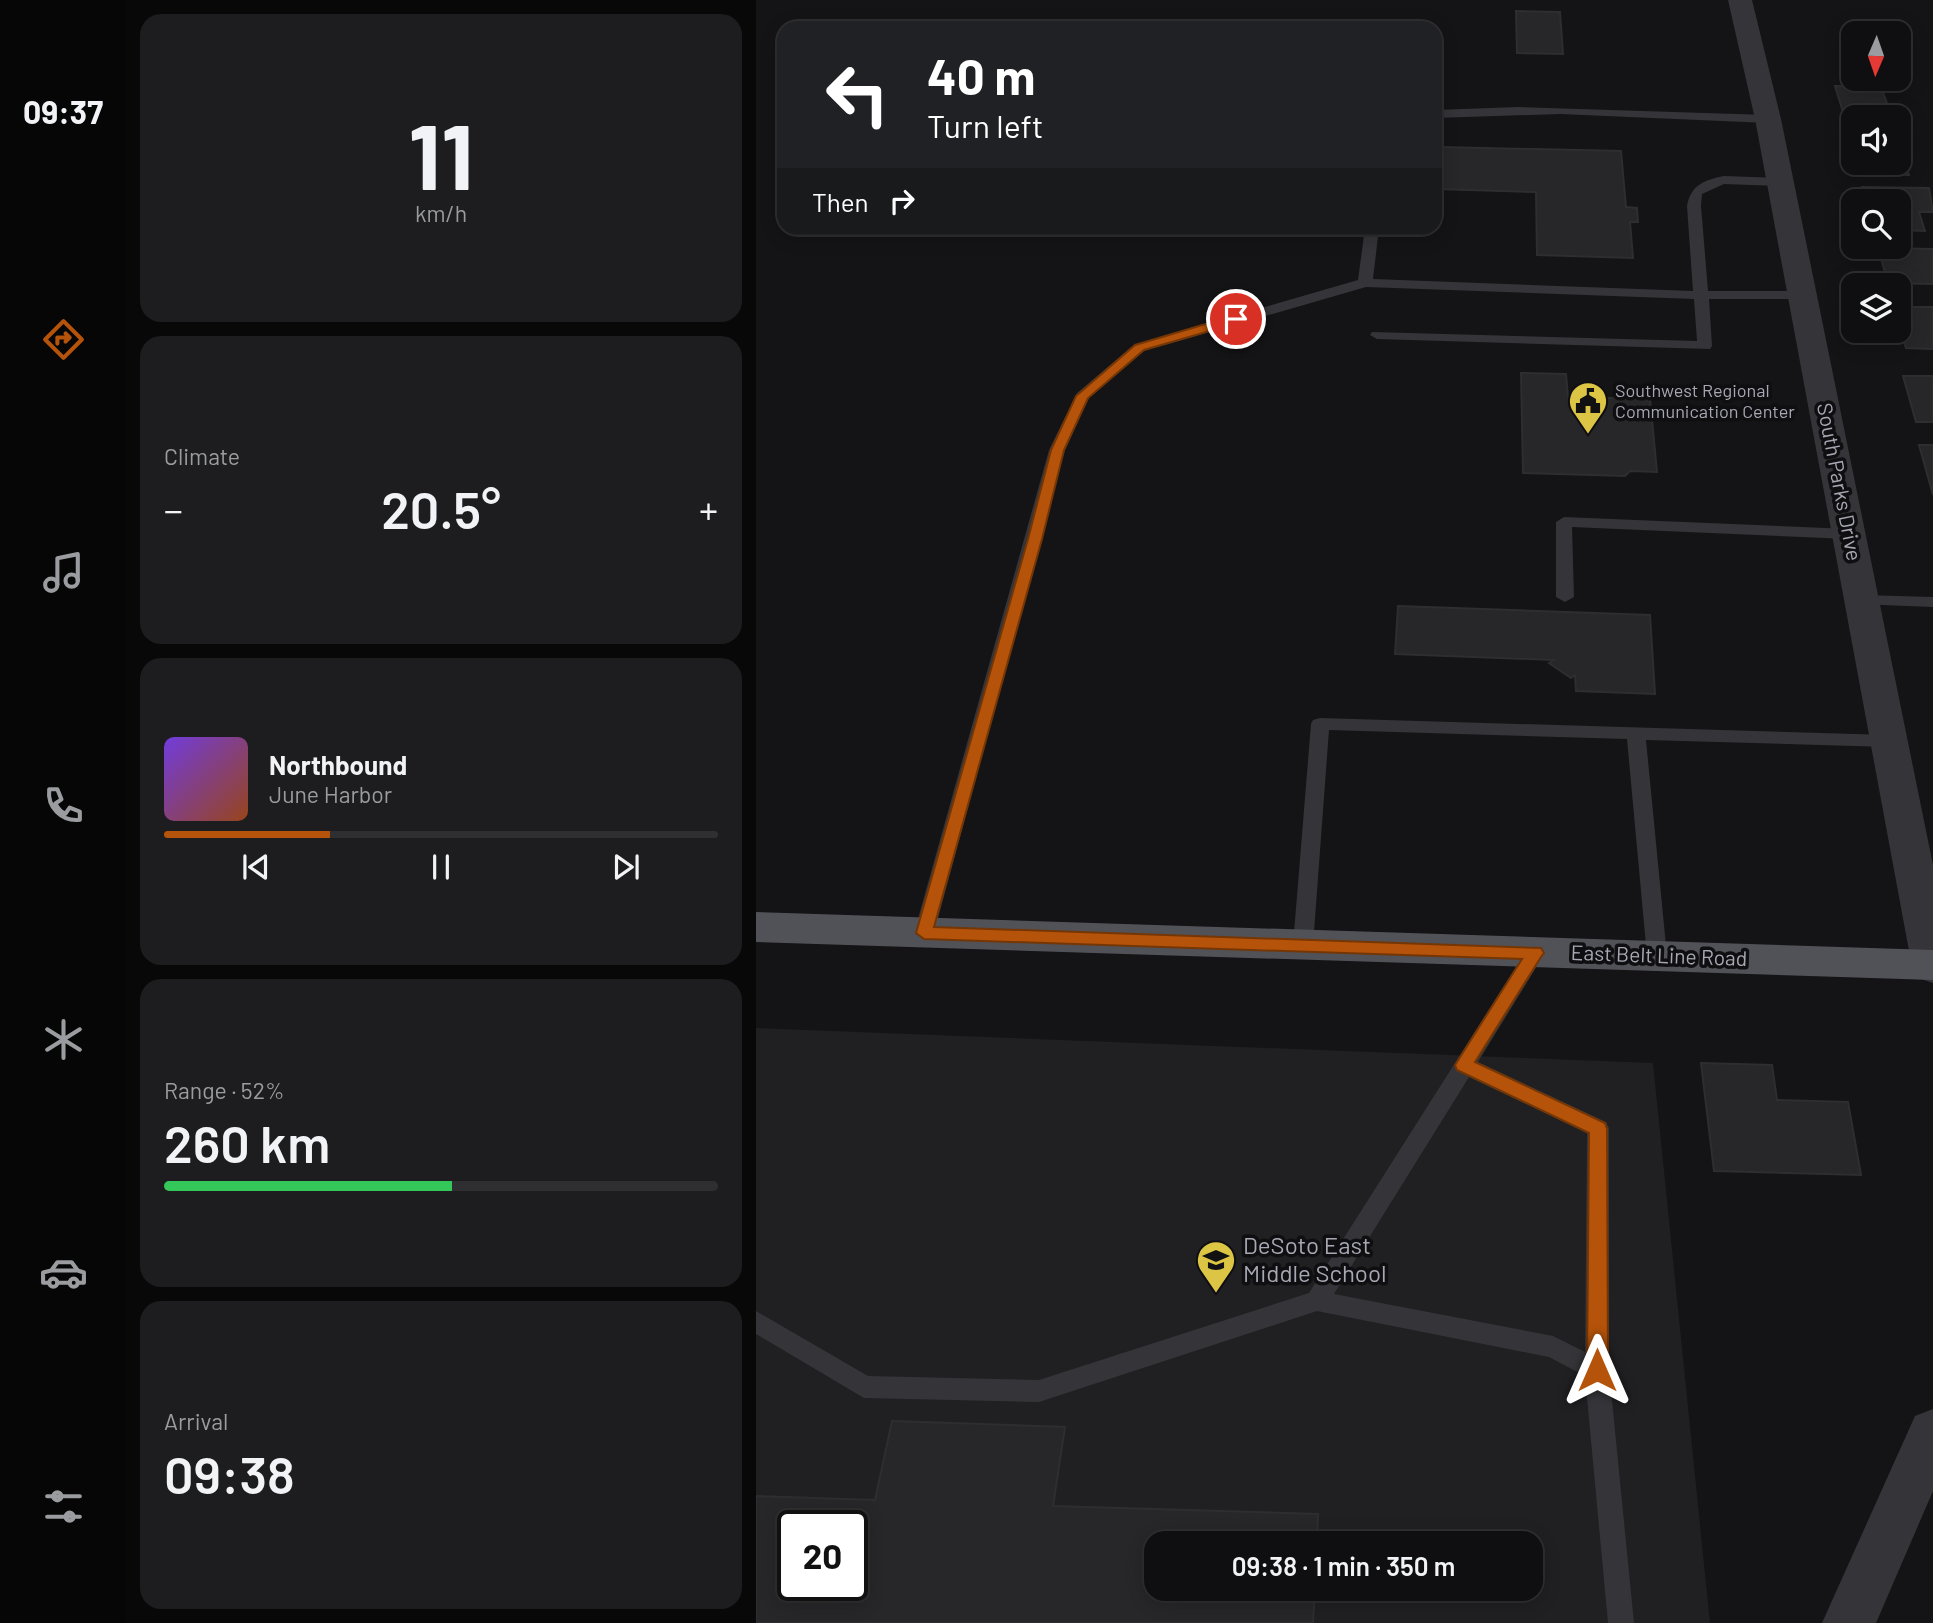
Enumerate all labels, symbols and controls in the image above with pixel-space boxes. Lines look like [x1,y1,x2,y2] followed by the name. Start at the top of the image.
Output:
[1841,21,1911,91] north arrow
[1841,21,1911,343] map controls
[927,46,1035,105] text: 40 m
[812,49,903,140] icon: left
[23,92,103,130] text: 09:37
[408,99,474,208] text: 11
[1841,105,1911,175] button: sound
[927,106,1044,144] text: Turn left
[883,182,921,220] icon: right
[812,186,869,217] text: Then
[1841,189,1911,259] button: search
[415,199,467,227] text: km/h
[1841,273,1911,343] button: layers
[1206,289,1266,349] pin
[1217,300,1255,338] icon: arrive
[39,315,88,364] icon: directions
[1615,379,1795,422] place label: Southwest Regional Communication Center
[1567,380,1609,435] public building icon: Southwest Regional Communication Center
[1813,401,1868,563] street label: South Parks Drive
[164,442,240,470] text: Climate
[381,477,501,539] text: 20.5°
[164,486,183,532] text: −
[699,486,718,532] text: +
[39,548,88,597] icon: music
[269,749,407,780] text: Northbound
[269,780,392,808] text: June Harbor
[39,781,88,830] icon: phone
[237,848,275,886] icon: previous
[422,848,460,886] icon: pause
[607,848,645,886] icon: next
[1570,939,1748,970] street label: East Belt Line Road
[39,1015,88,1064] icon: climate
[164,1076,284,1104] text: Range · 52%
[164,1111,330,1173] text: 260 km
[1243,1230,1387,1287] place label: DeSoto East Middle School
[1195,1239,1237,1294] school or university icon: DeSoto East Middle School
[39,1248,88,1297] icon: car
[1560,1333,1634,1407] position arrow
[164,1407,228,1435] text: Arrival
[164,1442,295,1504] text: 09:38
[39,1482,88,1531] icon: filters
[777,1510,868,1601] speed limit sign: 20
[1232,1550,1455,1581] text: 09:38 · 1 min · 350 m

